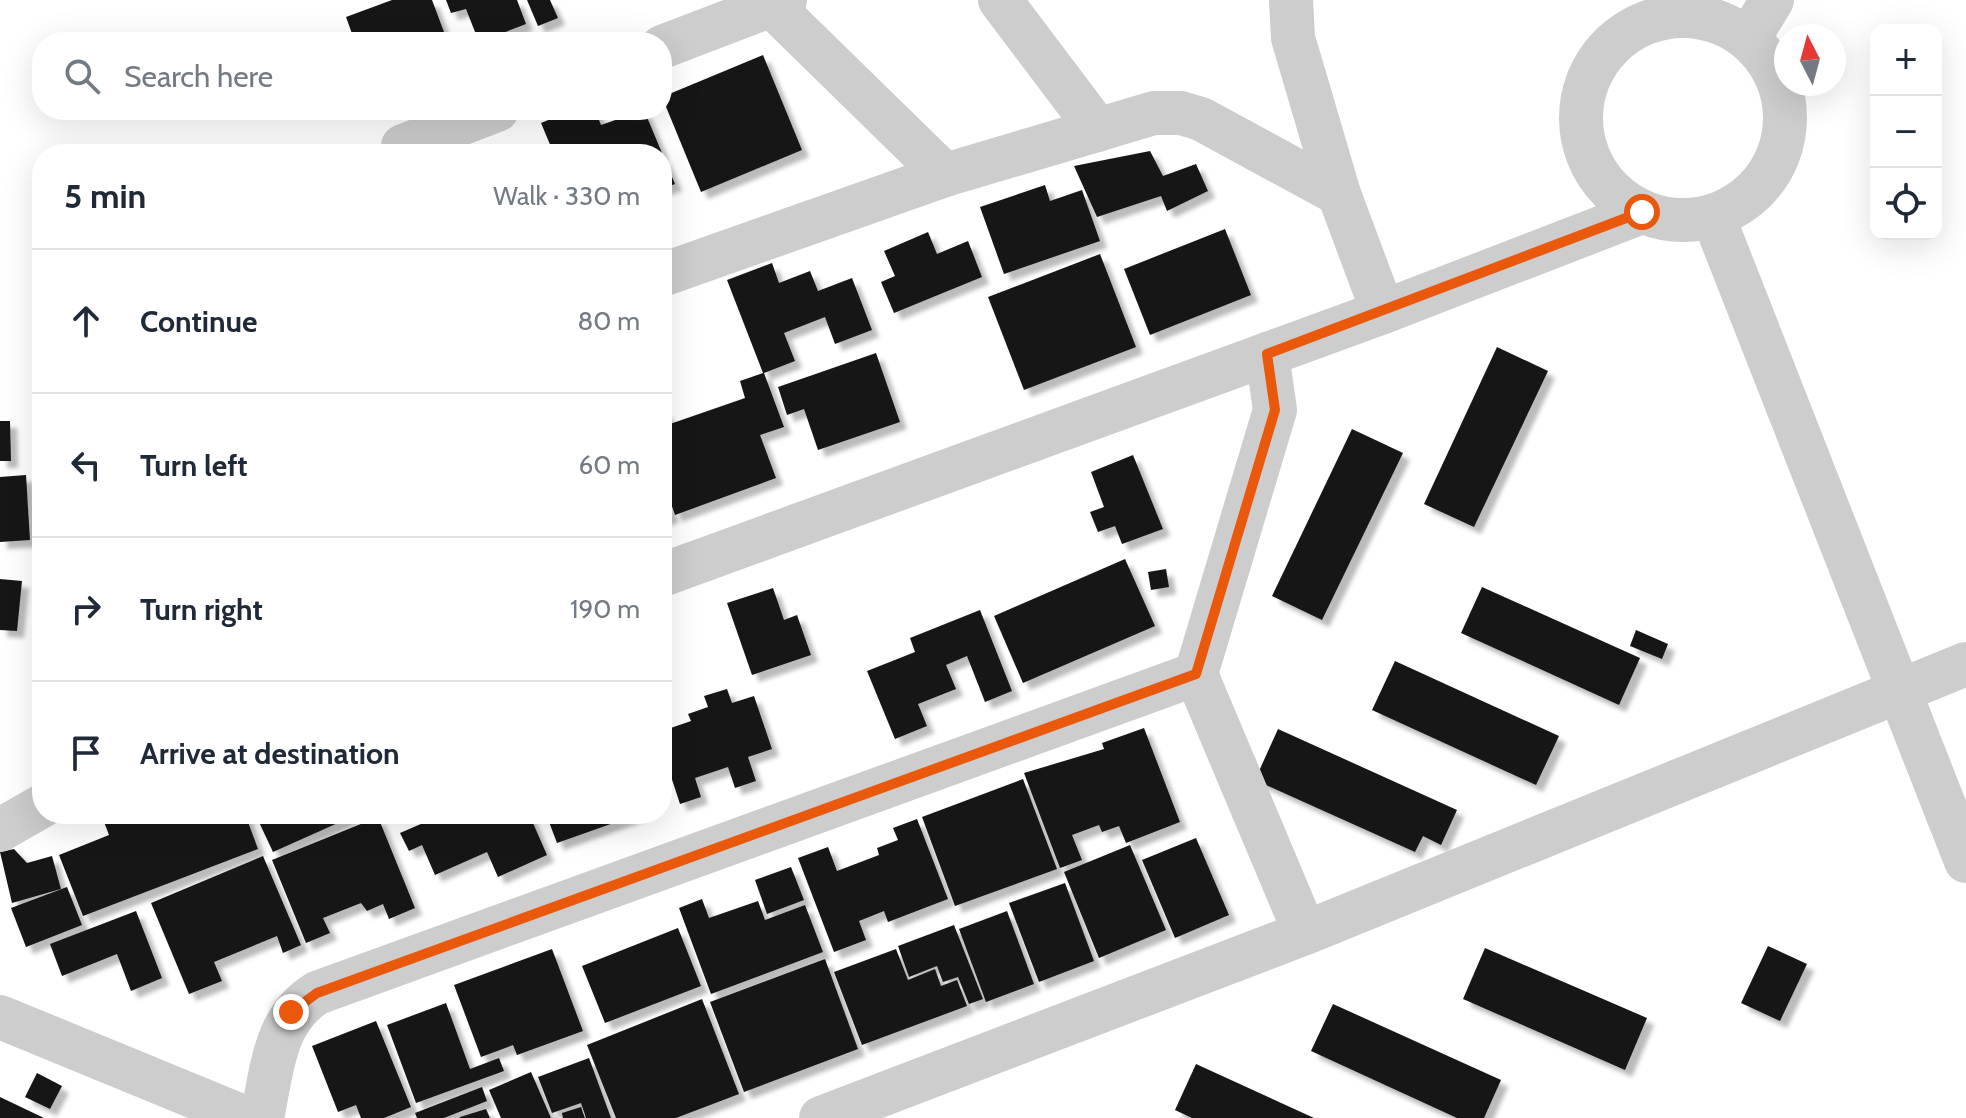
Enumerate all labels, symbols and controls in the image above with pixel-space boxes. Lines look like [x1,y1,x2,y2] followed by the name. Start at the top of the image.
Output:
[1774,24,1846,96] north arrow
[1870,24,1942,240] map controls
[1870,24,1942,96] button: +
[32,32,672,120] search box
[60,54,104,98] icon: search
[124,58,273,95] text: Search here
[1870,96,1942,168] button: −
[1870,168,1942,240] button: locate
[64,175,146,217] text: 5 min
[493,180,640,212] text: Walk · 330 m
[1624,194,1660,230] route start
[64,299,108,343] icon: ahead
[140,303,257,340] text: Continue
[577,305,640,337] text: 80 m
[64,443,108,487] icon: left
[140,447,248,484] text: Turn left
[578,449,640,481] text: 60 m
[64,587,108,631] icon: right
[140,591,263,628] text: Turn right
[570,593,640,625] text: 190 m
[64,731,108,775] icon: arrive
[140,735,400,772] text: Arrive at destination
[273,994,309,1030] route end

